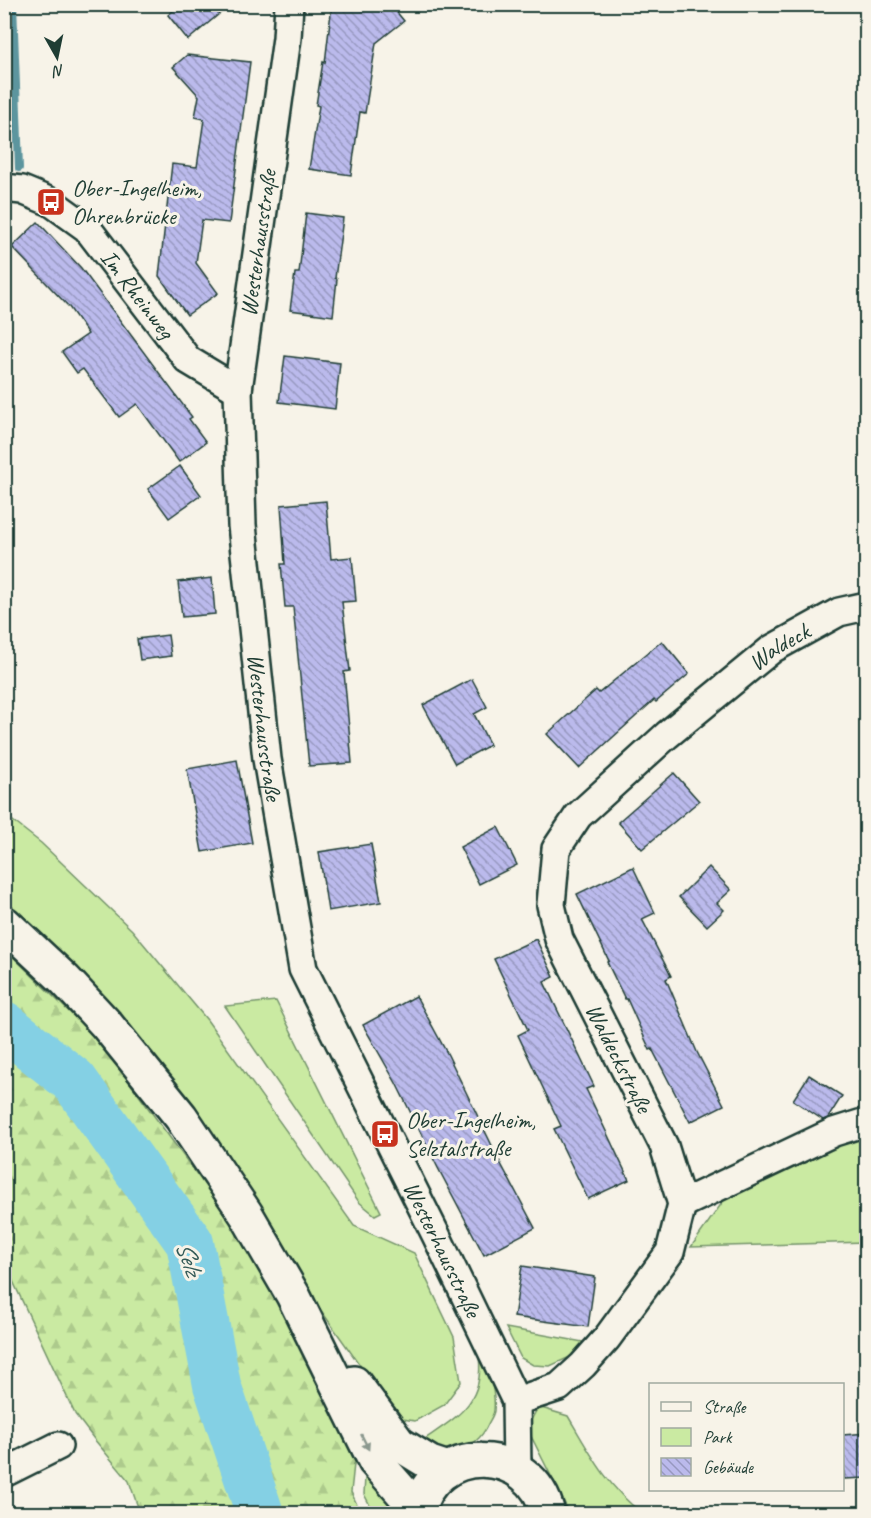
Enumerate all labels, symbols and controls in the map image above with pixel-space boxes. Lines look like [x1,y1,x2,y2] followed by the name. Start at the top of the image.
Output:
[27,27,87,87] north arrow
[50,60,66,82] text: N
[233,166,283,318] street label: Westerhausstraße
[72,173,202,231] place label: Ober-Ingelheim, Ohrenbrücke
[35,186,67,218] bus stop icon: Ober-Ingelheim, Ohrenbrücke
[94,243,183,347] street label: Im Rheinweg
[742,615,817,677] street label: Waldeck
[241,652,289,805] street label: Westerhausstraße
[579,998,660,1120] street label: Waldeckstraße
[406,1105,536,1163] place label: Ober-Ingelheim, Selztalstraße
[369,1118,401,1150] bus stop icon: Ober-Ingelheim, Selztalstraße
[397,1176,489,1324] street label: Westerhausstraße
[168,1237,211,1283] water label: Selz
[649,1383,844,1491] legend
[703,1396,747,1418] text: Straße
[703,1426,733,1448] text: Park
[361,1433,370,1450] one-way arrow
[703,1456,754,1478] text: Gebäude

